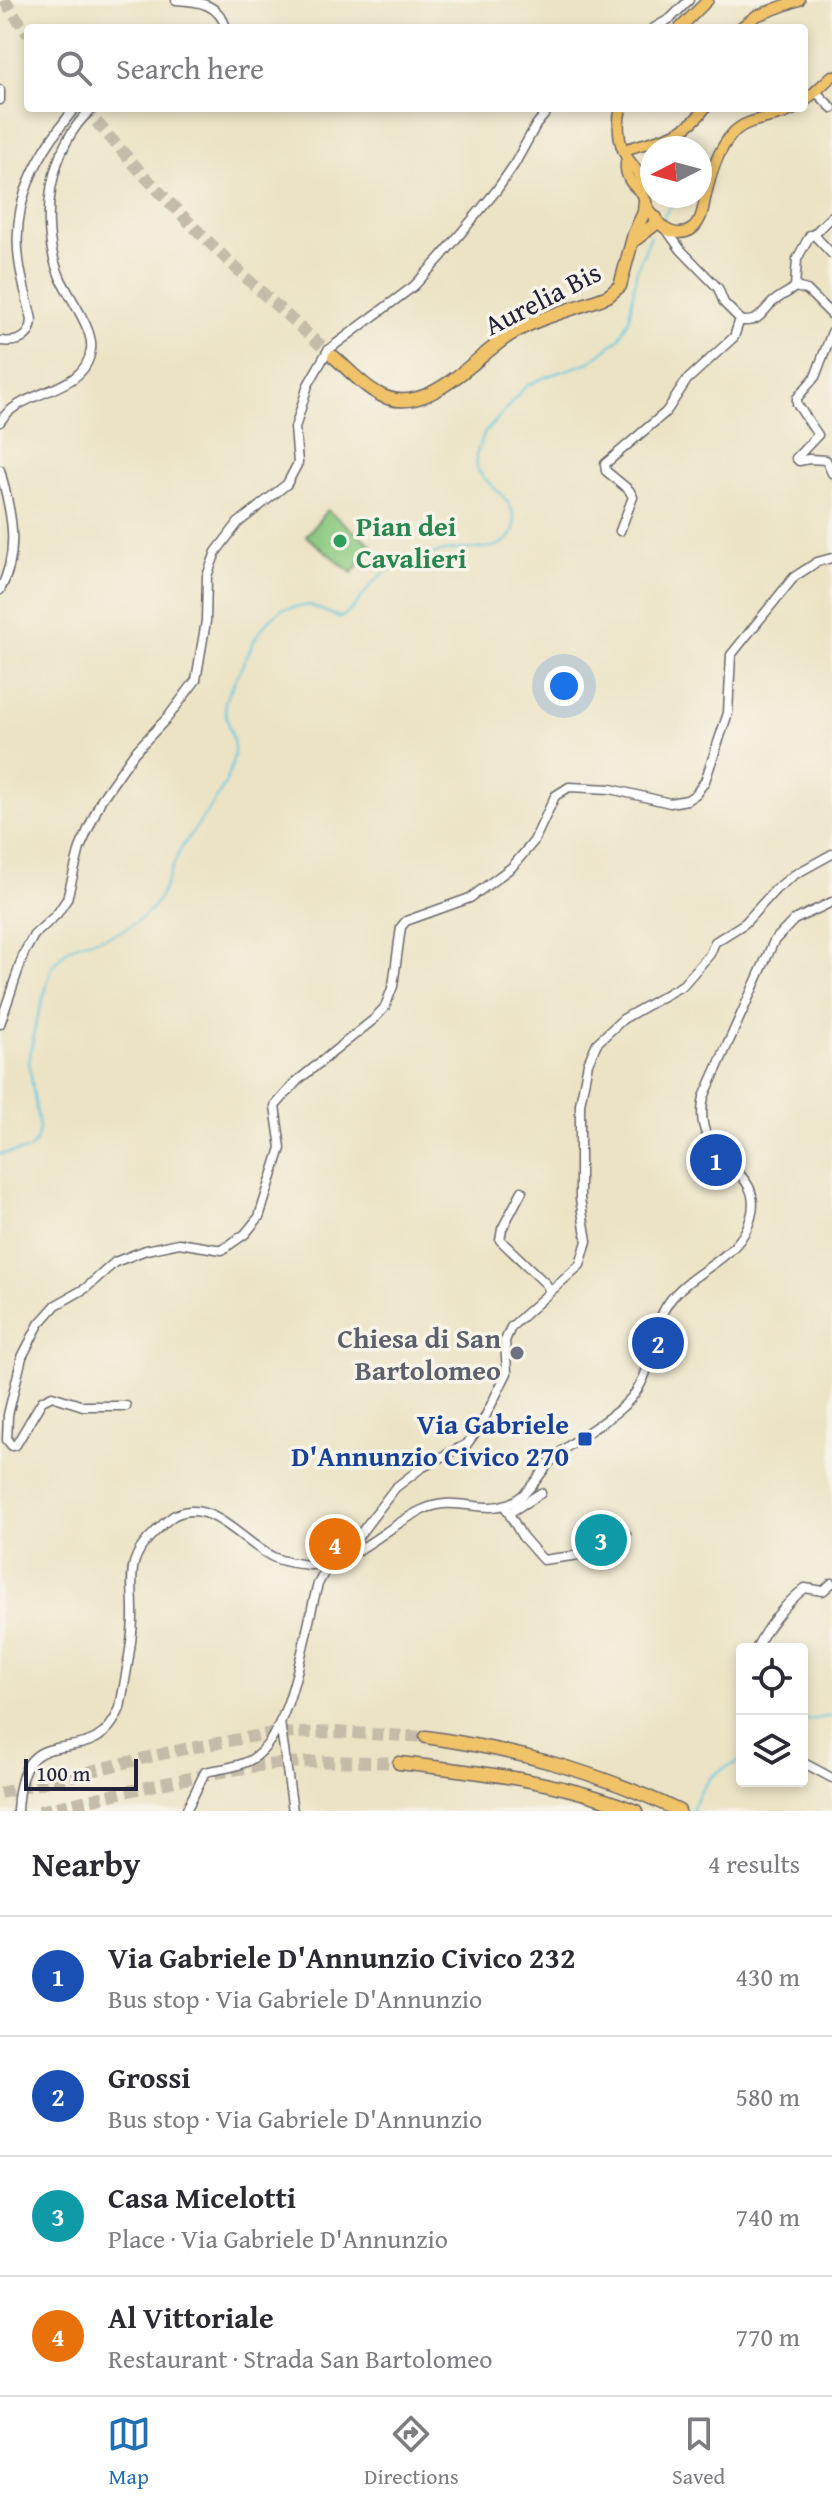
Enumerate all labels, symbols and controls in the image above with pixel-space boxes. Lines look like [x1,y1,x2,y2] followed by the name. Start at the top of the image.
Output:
[24,24,808,112] search box
[52,46,96,90] icon: search
[116,46,264,90] text: Search here
[640,136,712,208] north arrow
[476,251,608,345] street label: Aurelia Bis
[356,505,467,578] place label: Pian dei Cavalieri
[331,532,349,550] marker: Pian dei Cavalieri
[544,666,584,706] your location
[690,1130,742,1190] pin: 1
[632,1313,684,1373] pin: 2
[337,1317,501,1390] place label: Chiesa di San Bartolomeo
[508,1344,526,1362] marker: Chiesa di San Bartolomeo
[291,1403,569,1476] place label: Via Gabriele D'Annunzio Civico 270
[576,1430,594,1448] marker: Via Gabriele D'Annunzio Civico 270
[575,1510,627,1570] pin: 3
[309,1514,361,1574] pin: 4
[736,1643,808,1787] map controls
[736,1643,808,1715] button: locate
[736,1715,808,1787] button: layers
[24,1755,138,1791] scale bar
[36,1757,91,1789] text: 100 m
[32,1839,141,1888] text: Nearby
[708,1844,800,1883] text: 4 results
[108,1935,576,1979] text: Via Gabriele D'Annunzio Civico 232
[51,1957,65,1996] text: 1
[735,1957,800,1996] text: 430 m
[108,1979,482,2018] text: Bus stop · Via Gabriele D'Annunzio
[108,2055,191,2099] text: Grossi
[51,2077,65,2116] text: 2
[735,2077,800,2116] text: 580 m
[108,2099,482,2138] text: Bus stop · Via Gabriele D'Annunzio
[108,2175,296,2219] text: Casa Micelotti
[51,2197,65,2236] text: 3
[735,2197,800,2236] text: 740 m
[108,2219,448,2258] text: Place · Via Gabriele D'Annunzio
[108,2295,274,2339] text: Al Vittoriale
[51,2317,65,2356] text: 4
[735,2317,800,2356] text: 770 m
[108,2339,493,2378] text: Restaurant · Strada San Bartolomeo
[107,2412,151,2492] tab: Map
[364,2412,459,2492] tab: Directions
[672,2412,725,2492] tab: Saved

